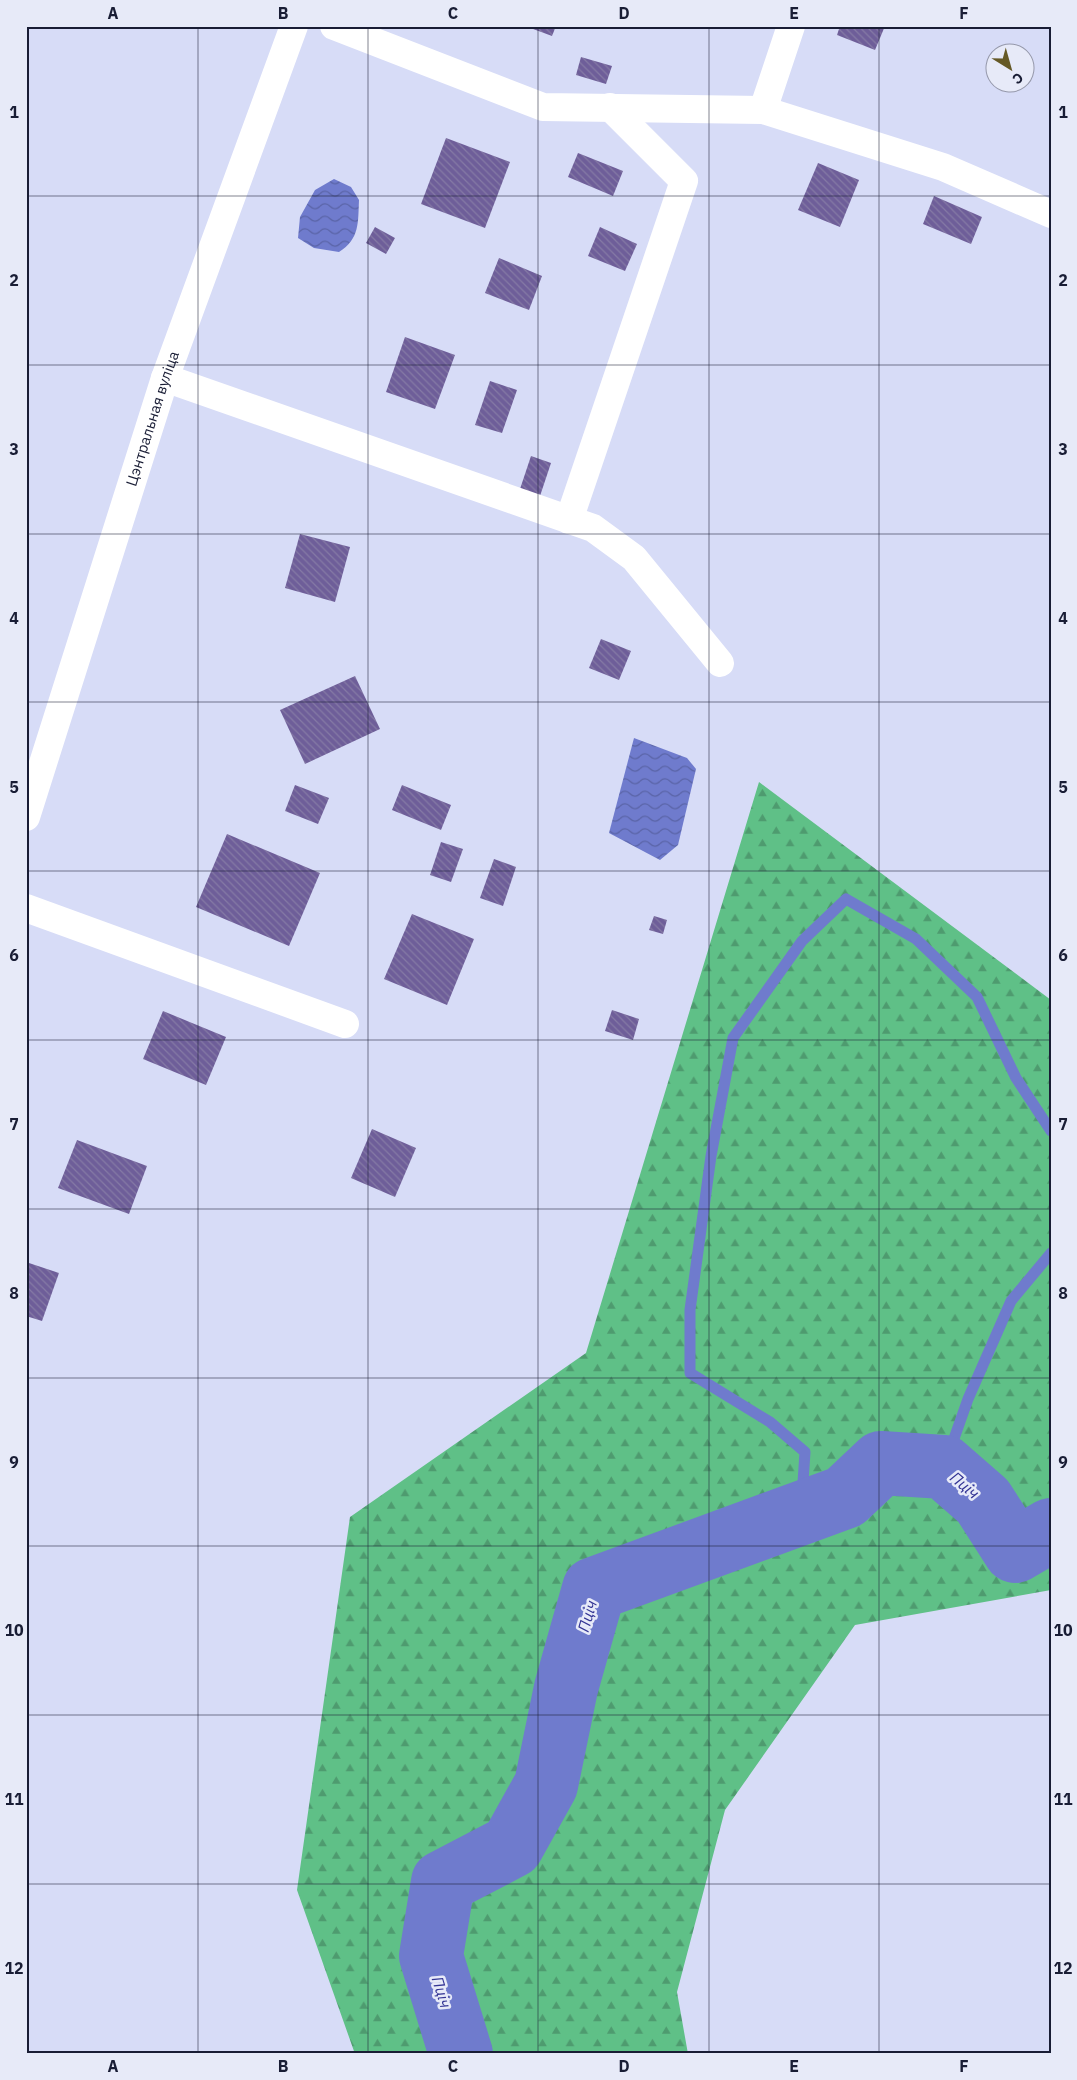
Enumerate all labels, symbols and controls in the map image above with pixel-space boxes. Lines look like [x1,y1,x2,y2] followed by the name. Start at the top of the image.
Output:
[108,3,119,23] text: A
[278,3,289,23] text: B
[448,3,458,23] text: C
[618,3,630,23] text: D
[789,3,799,23] text: E
[959,3,969,23] text: F
[984,42,1034,92] north arrow
[1009,68,1027,88] text: С
[9,102,19,122] text: 1
[1058,102,1068,122] text: 1
[9,270,19,290] text: 2
[1058,270,1068,290] text: 2
[121,348,183,488] street label: Цэнтральная вуліца
[9,439,19,459] text: 3
[1058,439,1068,459] text: 3
[9,608,19,628] text: 4
[1058,608,1068,628] text: 4
[9,777,19,797] text: 5
[1058,777,1068,797] text: 5
[9,945,19,965] text: 6
[1058,945,1068,965] text: 6
[9,1114,19,1134] text: 7
[1058,1114,1068,1134] text: 7
[9,1283,19,1303] text: 8
[1058,1283,1068,1303] text: 8
[9,1452,19,1472] text: 9
[1058,1452,1068,1472] text: 9
[946,1467,984,1503] water label: Пціч
[573,1598,601,1634] water label: Пціч
[4,1620,24,1640] text: 10
[1053,1620,1073,1640] text: 10
[4,1789,24,1809] text: 11
[1053,1789,1073,1809] text: 11
[4,1958,24,1978] text: 12
[1053,1958,1073,1978] text: 12
[428,1974,456,2010] water label: Пціч
[108,2056,119,2076] text: A
[278,2056,289,2076] text: B
[448,2056,458,2076] text: C
[618,2056,630,2076] text: D
[789,2056,799,2076] text: E
[959,2056,969,2076] text: F

